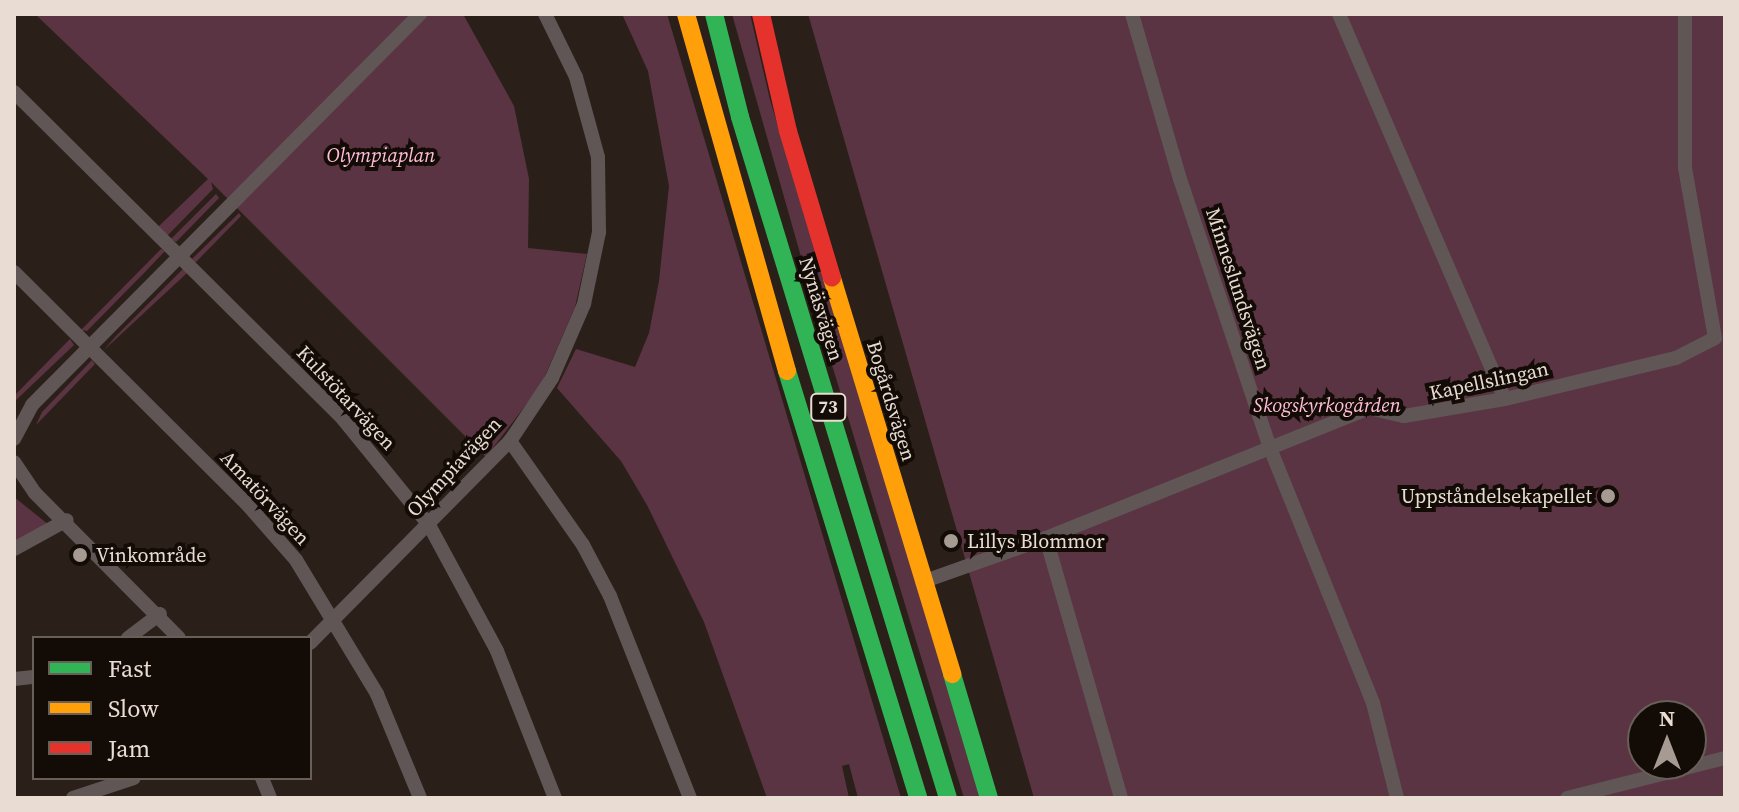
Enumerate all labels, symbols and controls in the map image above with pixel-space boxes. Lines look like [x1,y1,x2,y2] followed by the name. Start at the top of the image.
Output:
[327,143,435,167] park label: Olympiaplan
[1201,205,1275,373] street label: Minneslundsvägen
[794,254,848,364] street label: Nynäsvägen
[861,338,921,464] street label: Bogårdsvägen
[292,341,400,455] street label: Kulstötarvägen
[1427,357,1551,405] street label: Kapellslingan
[810,393,846,421] road number: 73
[1253,393,1401,417] park label: Skogskyrkogården
[402,412,506,522] street label: Olympiavägen
[215,446,315,550] street label: Amatörvägen
[1401,484,1592,508] place label: Uppståndelsekapellet
[1599,487,1617,505] marker: Uppståndelsekapellet
[967,529,1105,553] place label: Lillys Blommor
[942,532,960,550] marker: Lillys Blommor
[96,543,206,567] place label: Vinkområde
[71,546,89,564] marker: Vinkområde
[32,636,312,780] legend
[108,652,151,685] text: Fast
[108,692,159,725] text: Slow
[1627,700,1707,780] north arrow
[1659,703,1675,733] text: N
[108,732,150,765] text: Jam

